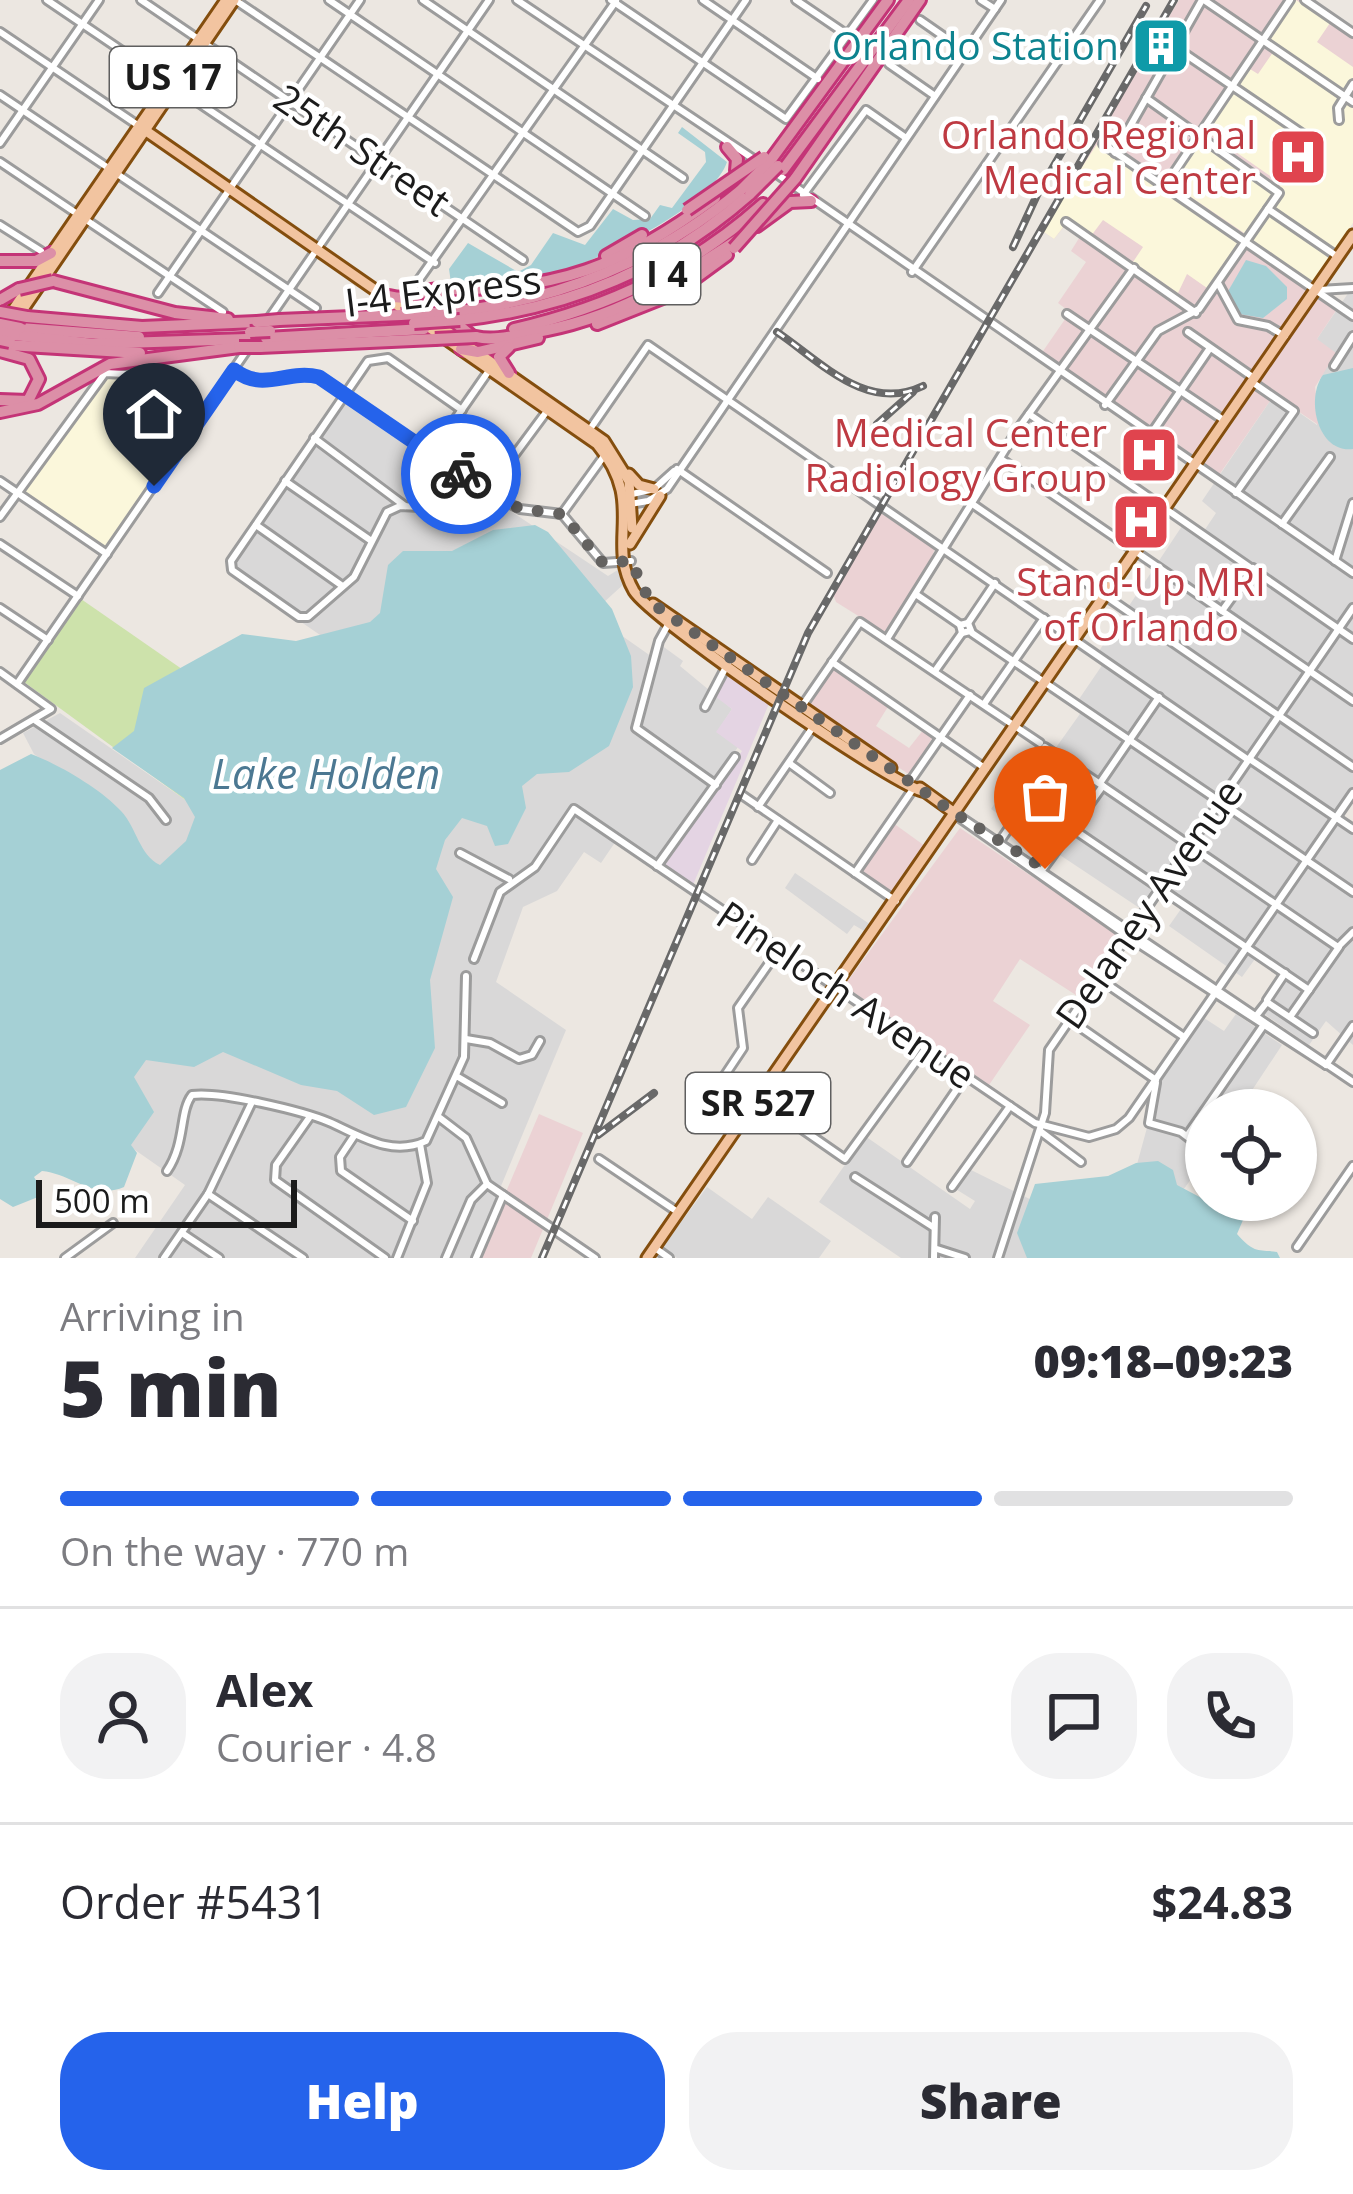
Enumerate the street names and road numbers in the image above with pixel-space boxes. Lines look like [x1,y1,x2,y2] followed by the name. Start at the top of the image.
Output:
[110,47,236,107] road number: US 17
[265,70,461,227] street label: 25th Street
[634,244,700,304] road number: I 4
[342,251,544,328] street label: I-4 Express
[1042,768,1254,1038] street label: Delaney Avenue
[707,888,986,1100] street label: Pineloch Avenue
[686,1073,830,1133] road number: SR 527

